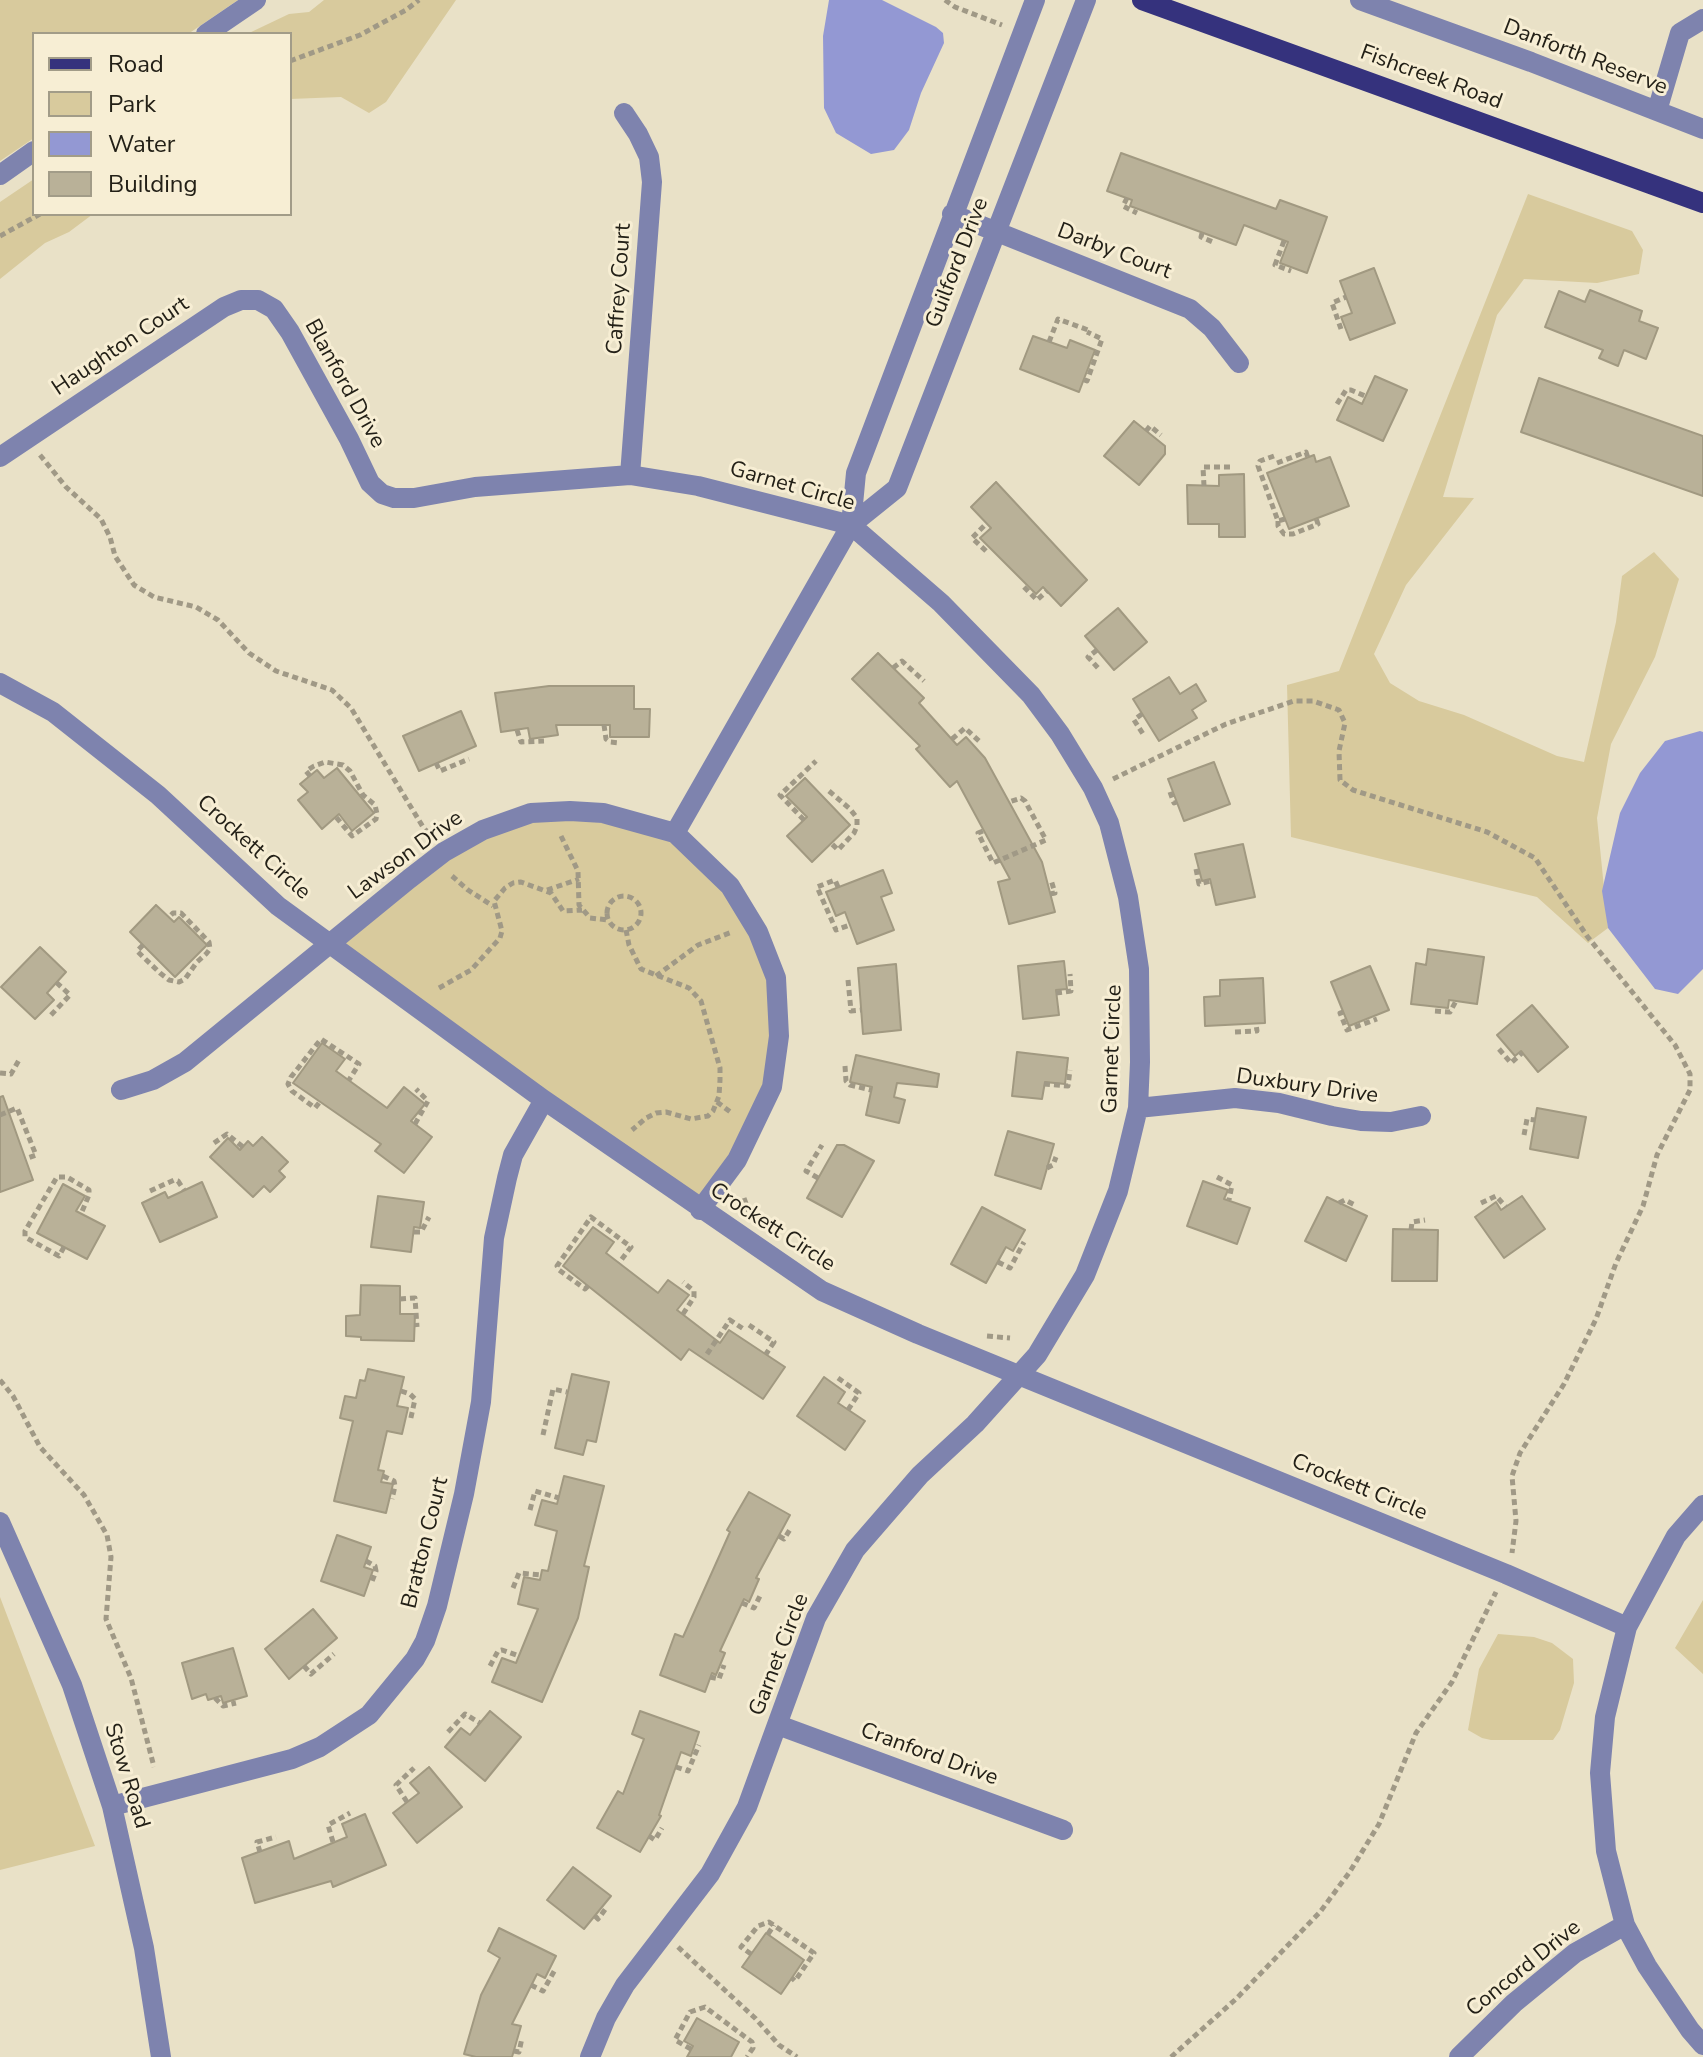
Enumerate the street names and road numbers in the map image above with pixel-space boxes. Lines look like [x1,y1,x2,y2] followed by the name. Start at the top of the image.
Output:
[1499,15,1671,101] street label: Danforth Reserve
[1356,40,1506,116] street label: Fishcreek Road
[921,194,995,332] street label: Guilford Drive
[1053,218,1175,286] street label: Darby Court
[602,223,638,355] street label: Caffrey Court
[48,292,194,402] street label: Haughton Court
[298,315,390,453] street label: Blanford Drive
[726,457,858,517] street label: Garnet Circle
[191,790,315,906] street label: Crockett Circle
[344,806,468,906] street label: Lawson Drive
[1098,984,1128,1114] street label: Garnet Circle
[1234,1064,1380,1110] street label: Duxbury Drive
[704,1178,840,1278] street label: Crockett Circle
[1287,1449,1431,1527] street label: Crockett Circle
[397,1475,455,1611] street label: Bratton Court
[745,1590,815,1720] street label: Garnet Circle
[857,1718,1001,1792] street label: Cranford Drive
[98,1720,154,1832] street label: Stow Road
[1462,1915,1586,2023] street label: Concord Drive

